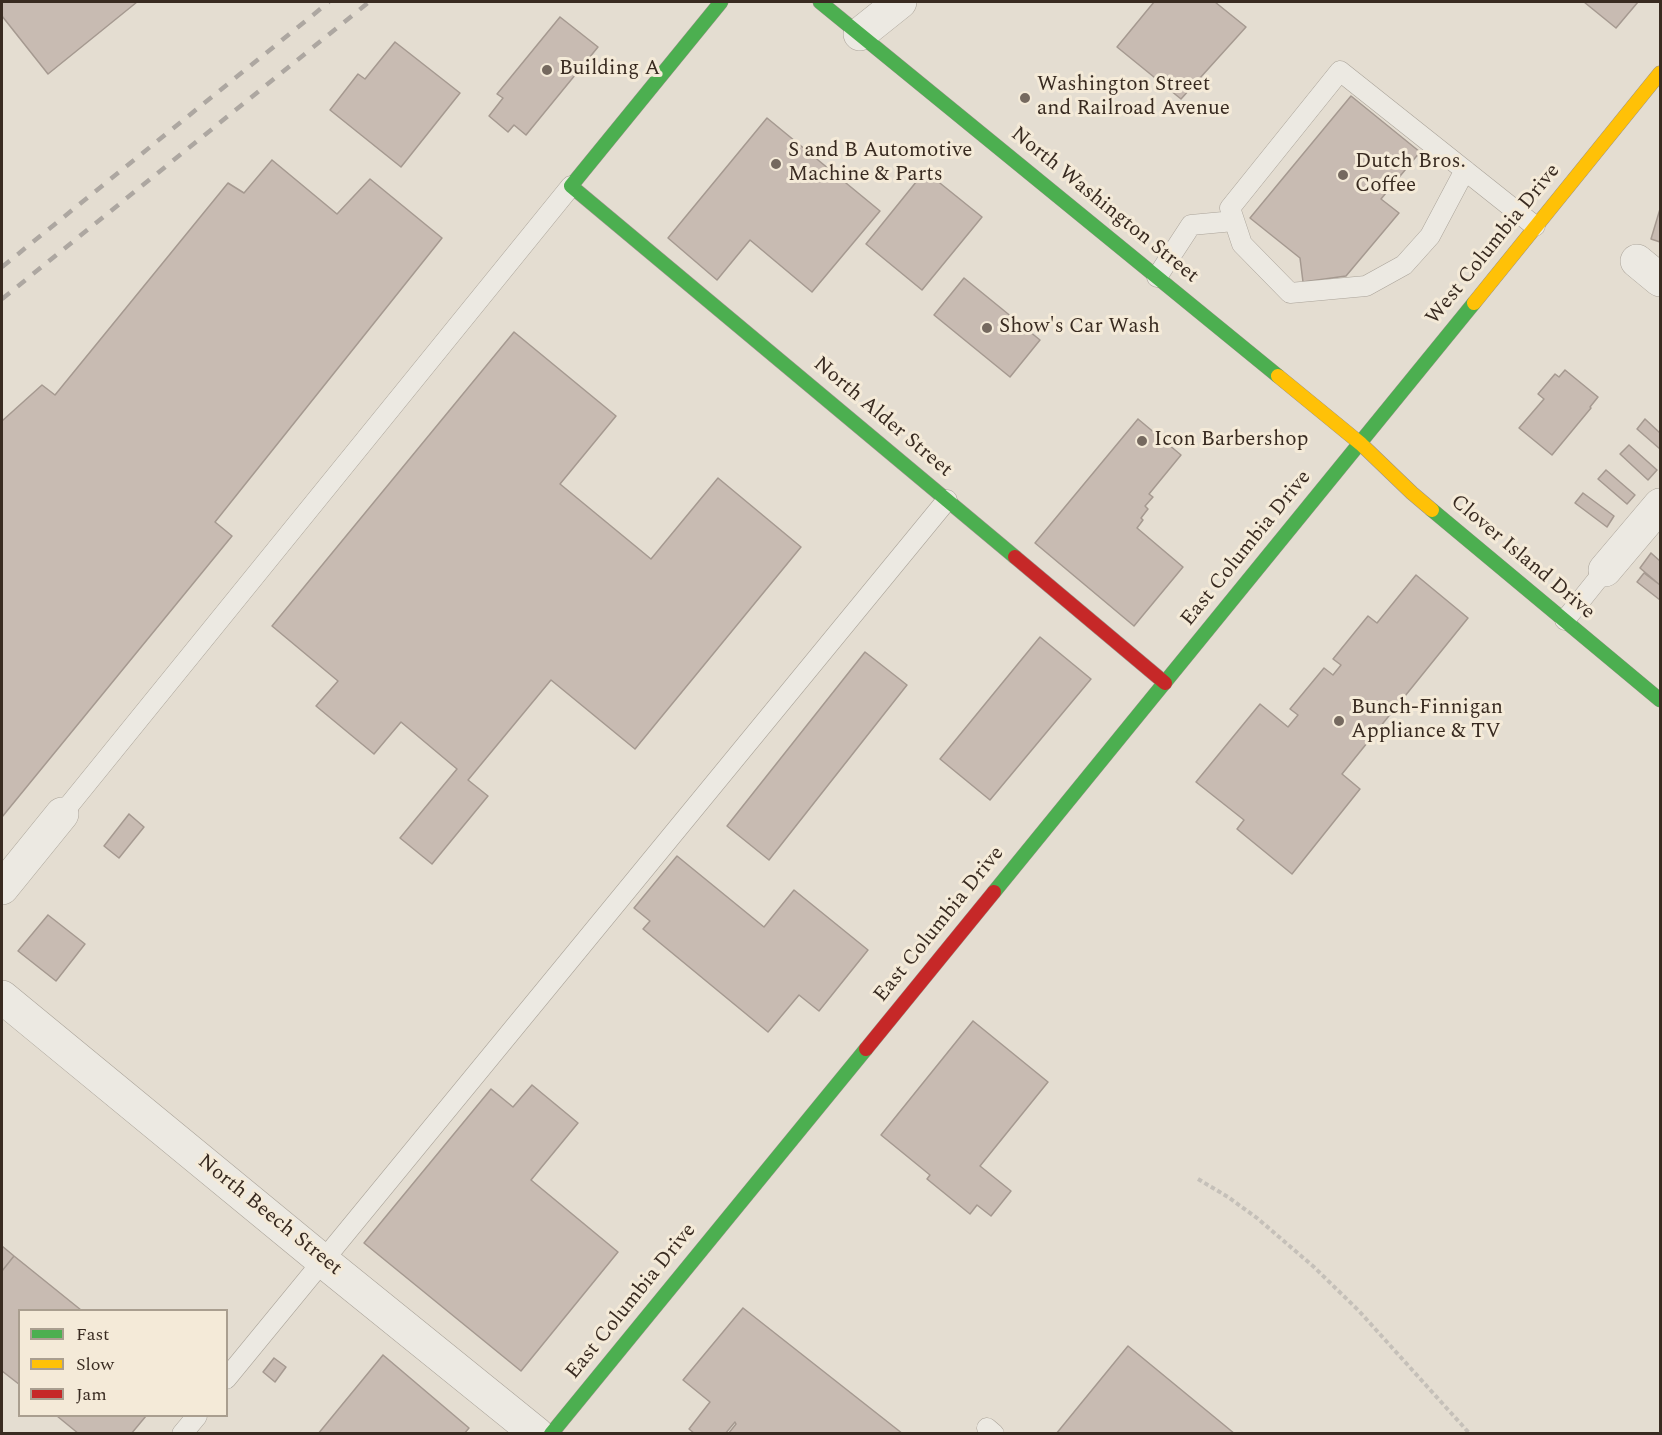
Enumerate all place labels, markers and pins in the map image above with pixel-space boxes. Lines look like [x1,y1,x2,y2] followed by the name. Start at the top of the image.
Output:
[559,57,660,83] place label: Building A
[540,63,554,77] marker: Building A
[1037,73,1230,123] place label: Washington Street and Railroad Avenue
[1018,91,1032,105] marker: Washington Street and Railroad Avenue
[788,139,972,189] place label: S and B Automotive Machine & Parts
[1355,150,1466,200] place label: Dutch Bros. Coffee
[769,157,783,171] marker: S and B Automotive Machine & Parts
[1336,168,1350,182] marker: Dutch Bros. Coffee
[999,315,1160,341] place label: Show's Car Wash
[980,321,994,335] marker: Show's Car Wash
[1154,428,1308,454] place label: Icon Barbershop
[1135,434,1149,448] marker: Icon Barbershop
[1351,696,1503,746] place label: Bunch-Finnigan Appliance & TV
[1332,714,1346,728] marker: Bunch-Finnigan Appliance & TV

